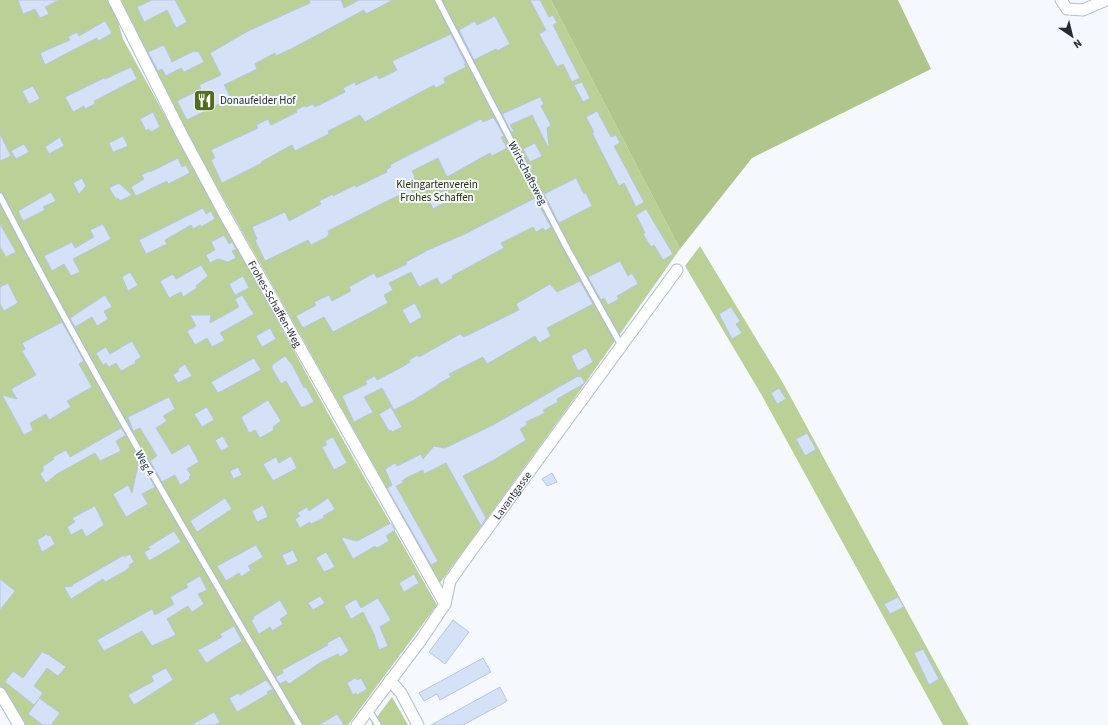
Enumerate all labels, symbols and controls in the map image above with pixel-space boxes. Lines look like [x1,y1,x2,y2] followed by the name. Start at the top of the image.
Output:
[1052,16,1092,56] north arrow
[1070,36,1085,52] text: N
[191,87,217,113] restaurant icon: Donaufelder Hof
[220,93,296,108] place label: Donaufelder Hof
[505,139,551,208] street label: Wirtschaftsweg
[396,177,478,205] park label: Kleingartenverein Frohes Schaffen
[244,258,306,351] street label: Frohes-Schaffen-Weg
[131,448,158,479] street label: Weg 4
[490,468,536,523] street label: Lavantgasse

